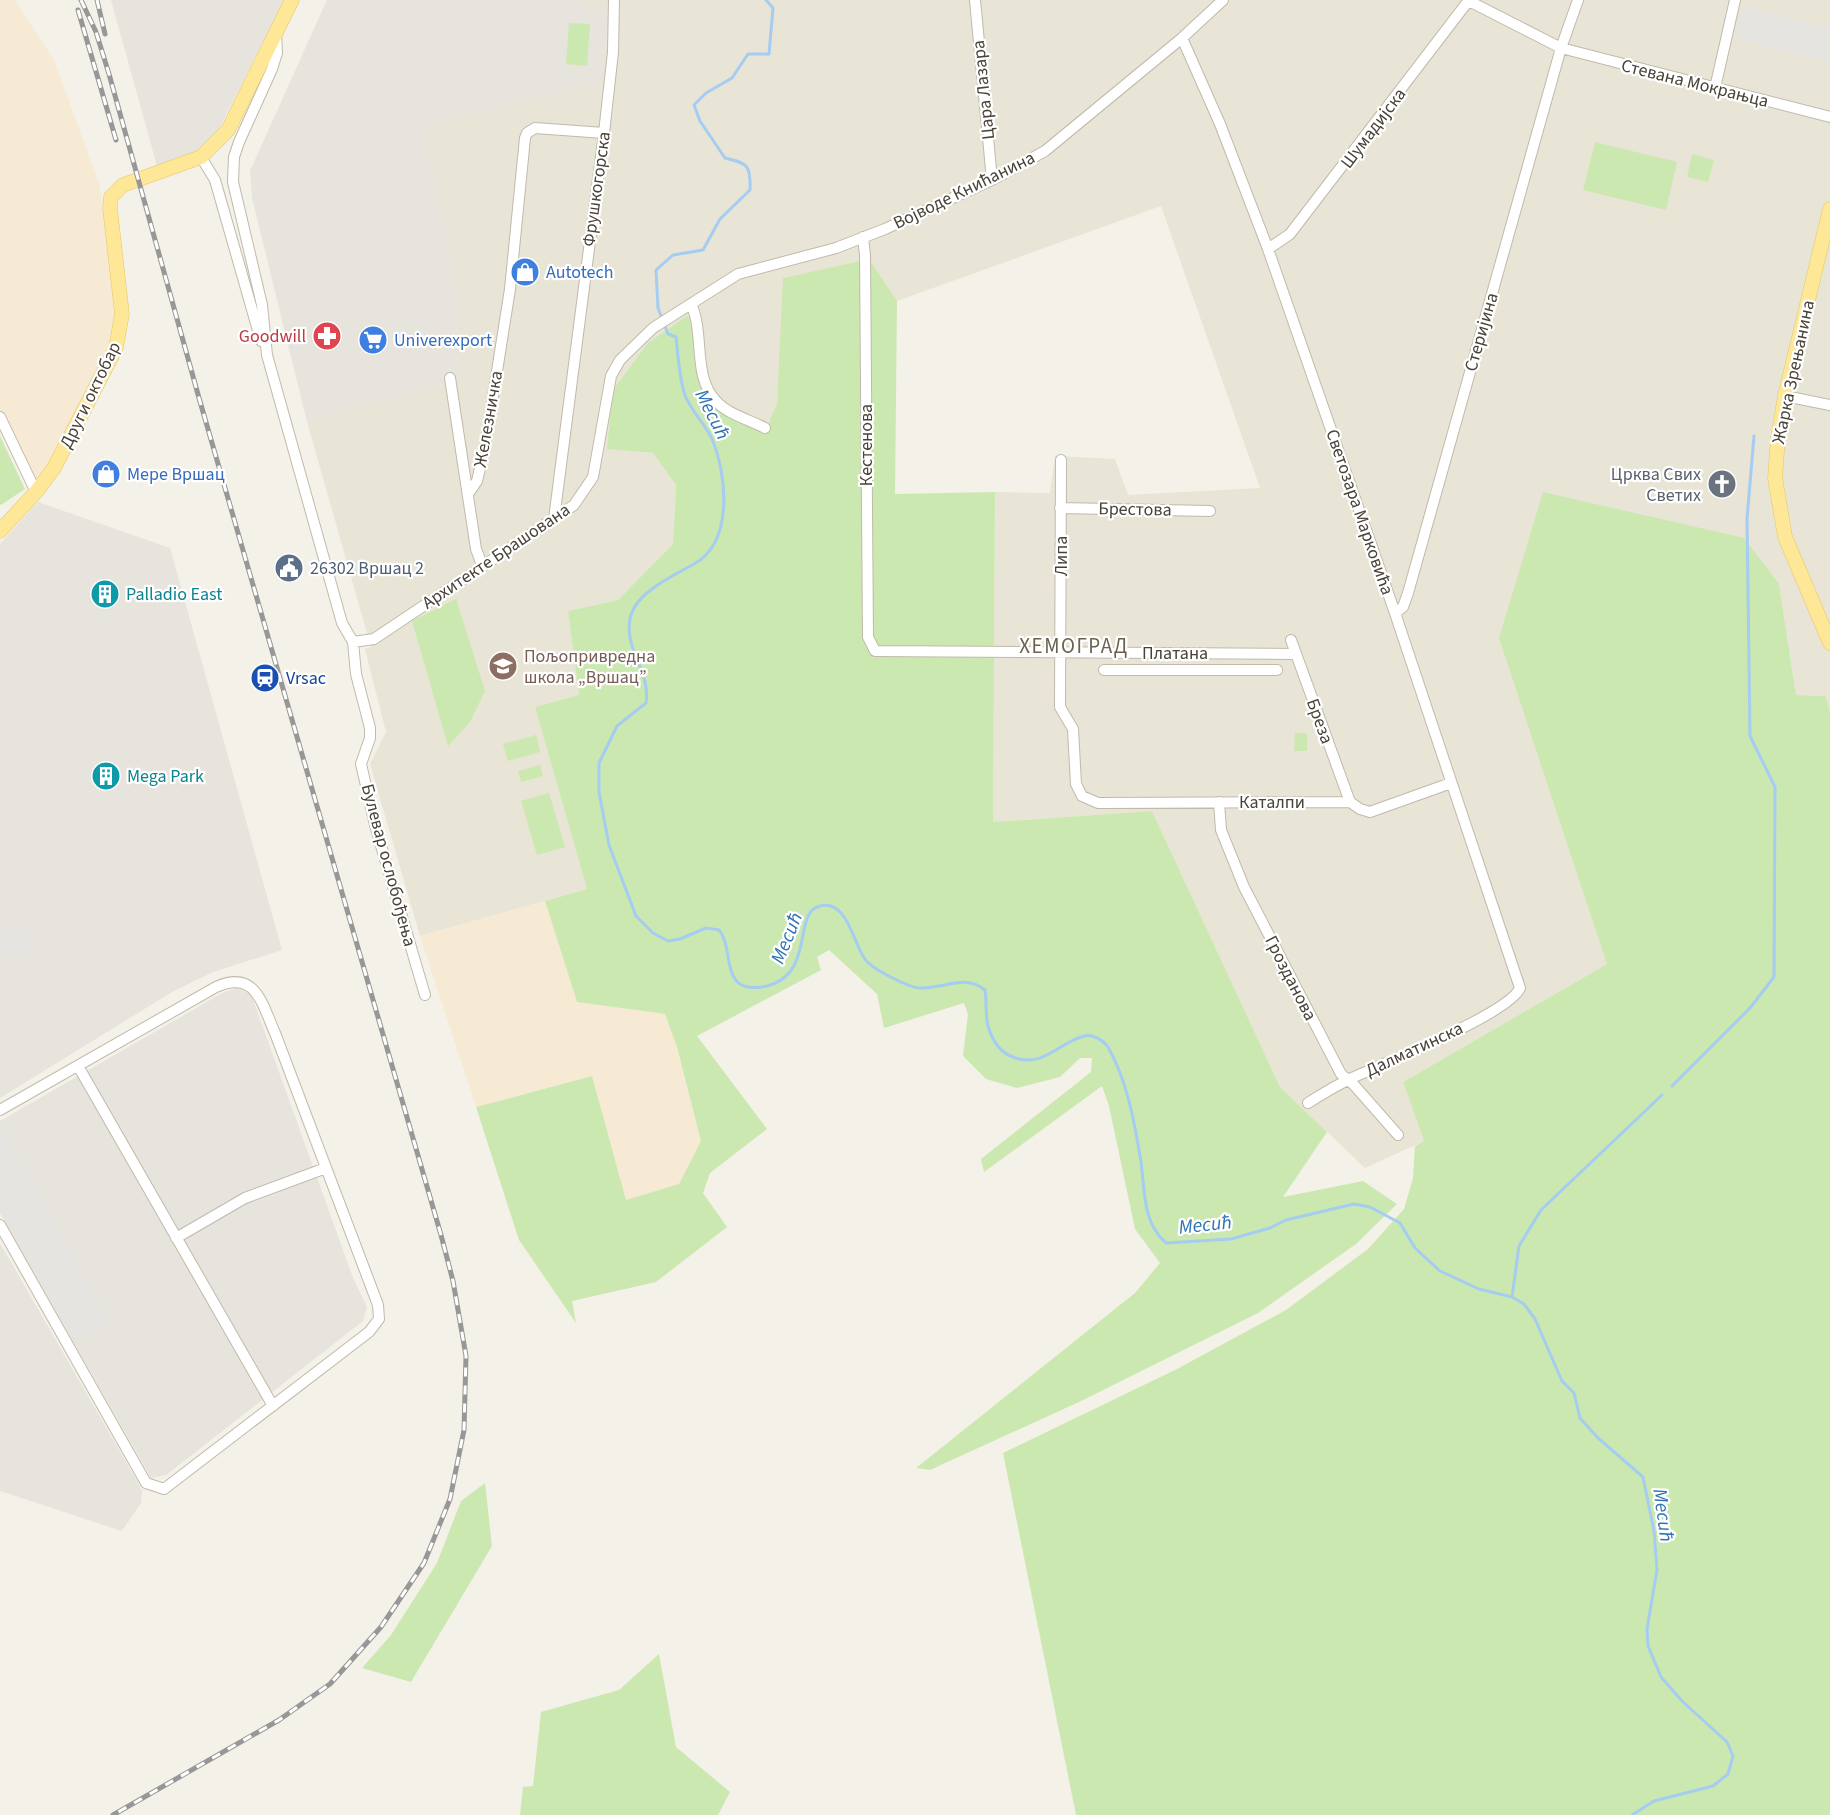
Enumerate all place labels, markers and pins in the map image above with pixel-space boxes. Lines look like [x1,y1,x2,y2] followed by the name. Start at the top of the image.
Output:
[509,256,541,288] shop icon: Autotech
[546,260,614,285] place label: Autotech
[311,320,343,352] pharmacy icon: Goodwill
[239,324,306,349] place label: Goodwill
[357,324,389,356] supermarket icon: Univerexport
[394,328,492,353] place label: Univerexport
[90,458,122,490] shop icon: Мере Вршац
[127,462,225,487] place label: Мере Вршац
[1611,462,1701,508] place label: Црква Свих Светих
[1706,468,1738,500] church icon: Црква Свих Светих
[273,552,305,584] public building icon: 26302 Вршац 2
[310,556,424,581] place label: 26302 Вршац 2
[89,578,121,610] building icon: Palladio East
[126,582,222,607] place label: Palladio East
[524,644,655,690] place label: Пољопривредна школа „Вршац”
[487,650,519,682] school or university icon: Пољопривредна школа „Вршац”
[249,662,281,694] station icon: Vrsac
[286,666,326,691] place label: Vrsac
[90,760,122,792] building icon: Mega Park
[127,764,204,789] place label: Mega Park

